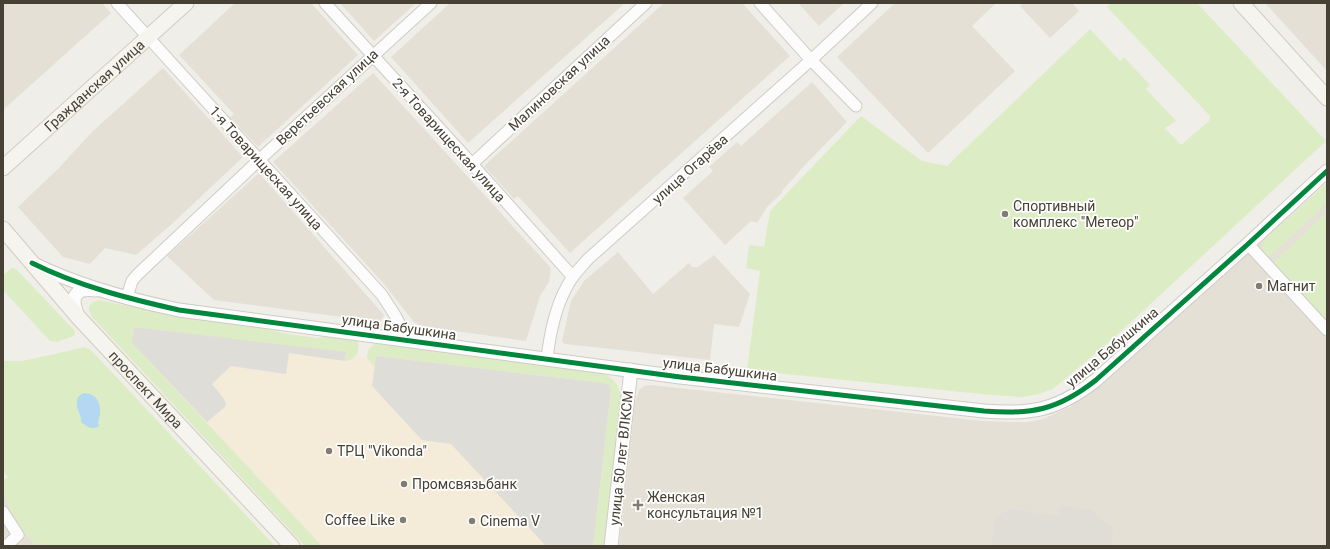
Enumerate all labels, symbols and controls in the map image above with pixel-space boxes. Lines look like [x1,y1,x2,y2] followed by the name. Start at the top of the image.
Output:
[505,32,613,134] street label: Малиновская улица
[41,37,148,135] street label: Гражданская улица
[273,46,381,148] street label: Веретьевская улица
[389,75,509,205] street label: 2-я Товарищеская улица
[206,103,326,233] street label: 1-я Товарищеская улица
[649,131,731,207] street label: улица Огарёва
[1013,198,1138,230] place label: Спортивный комплекс "Метеор"
[1000,209,1010,219] marker: Спортивный комплекс "Метеор"
[1267,278,1316,294] place label: Магнит
[1254,281,1264,291] marker: Магнит
[1063,304,1161,390] street label: улица Бабушкина
[341,311,457,343] street label: улица Бабушкина
[106,347,186,432] street label: проспект Мира
[662,354,778,384] street label: улица Бабушкина
[606,390,636,526] street label: улица 50 лет ВЛКСМ
[337,443,427,459] place label: ТРЦ "Vikonda"
[324,446,334,456] marker: ТРЦ "Vikonda"
[412,476,517,492] place label: Промсвязьбанк
[399,479,409,489] marker: Промсвязьбанк
[647,489,763,521] place label: Женская консультация №1
[632,499,644,511] marker: Женская консультация №1
[325,512,395,528] place label: Coffee Like
[480,513,540,529] place label: Cinema V
[398,515,408,525] marker: Coffee Like
[467,516,477,526] marker: Cinema V

